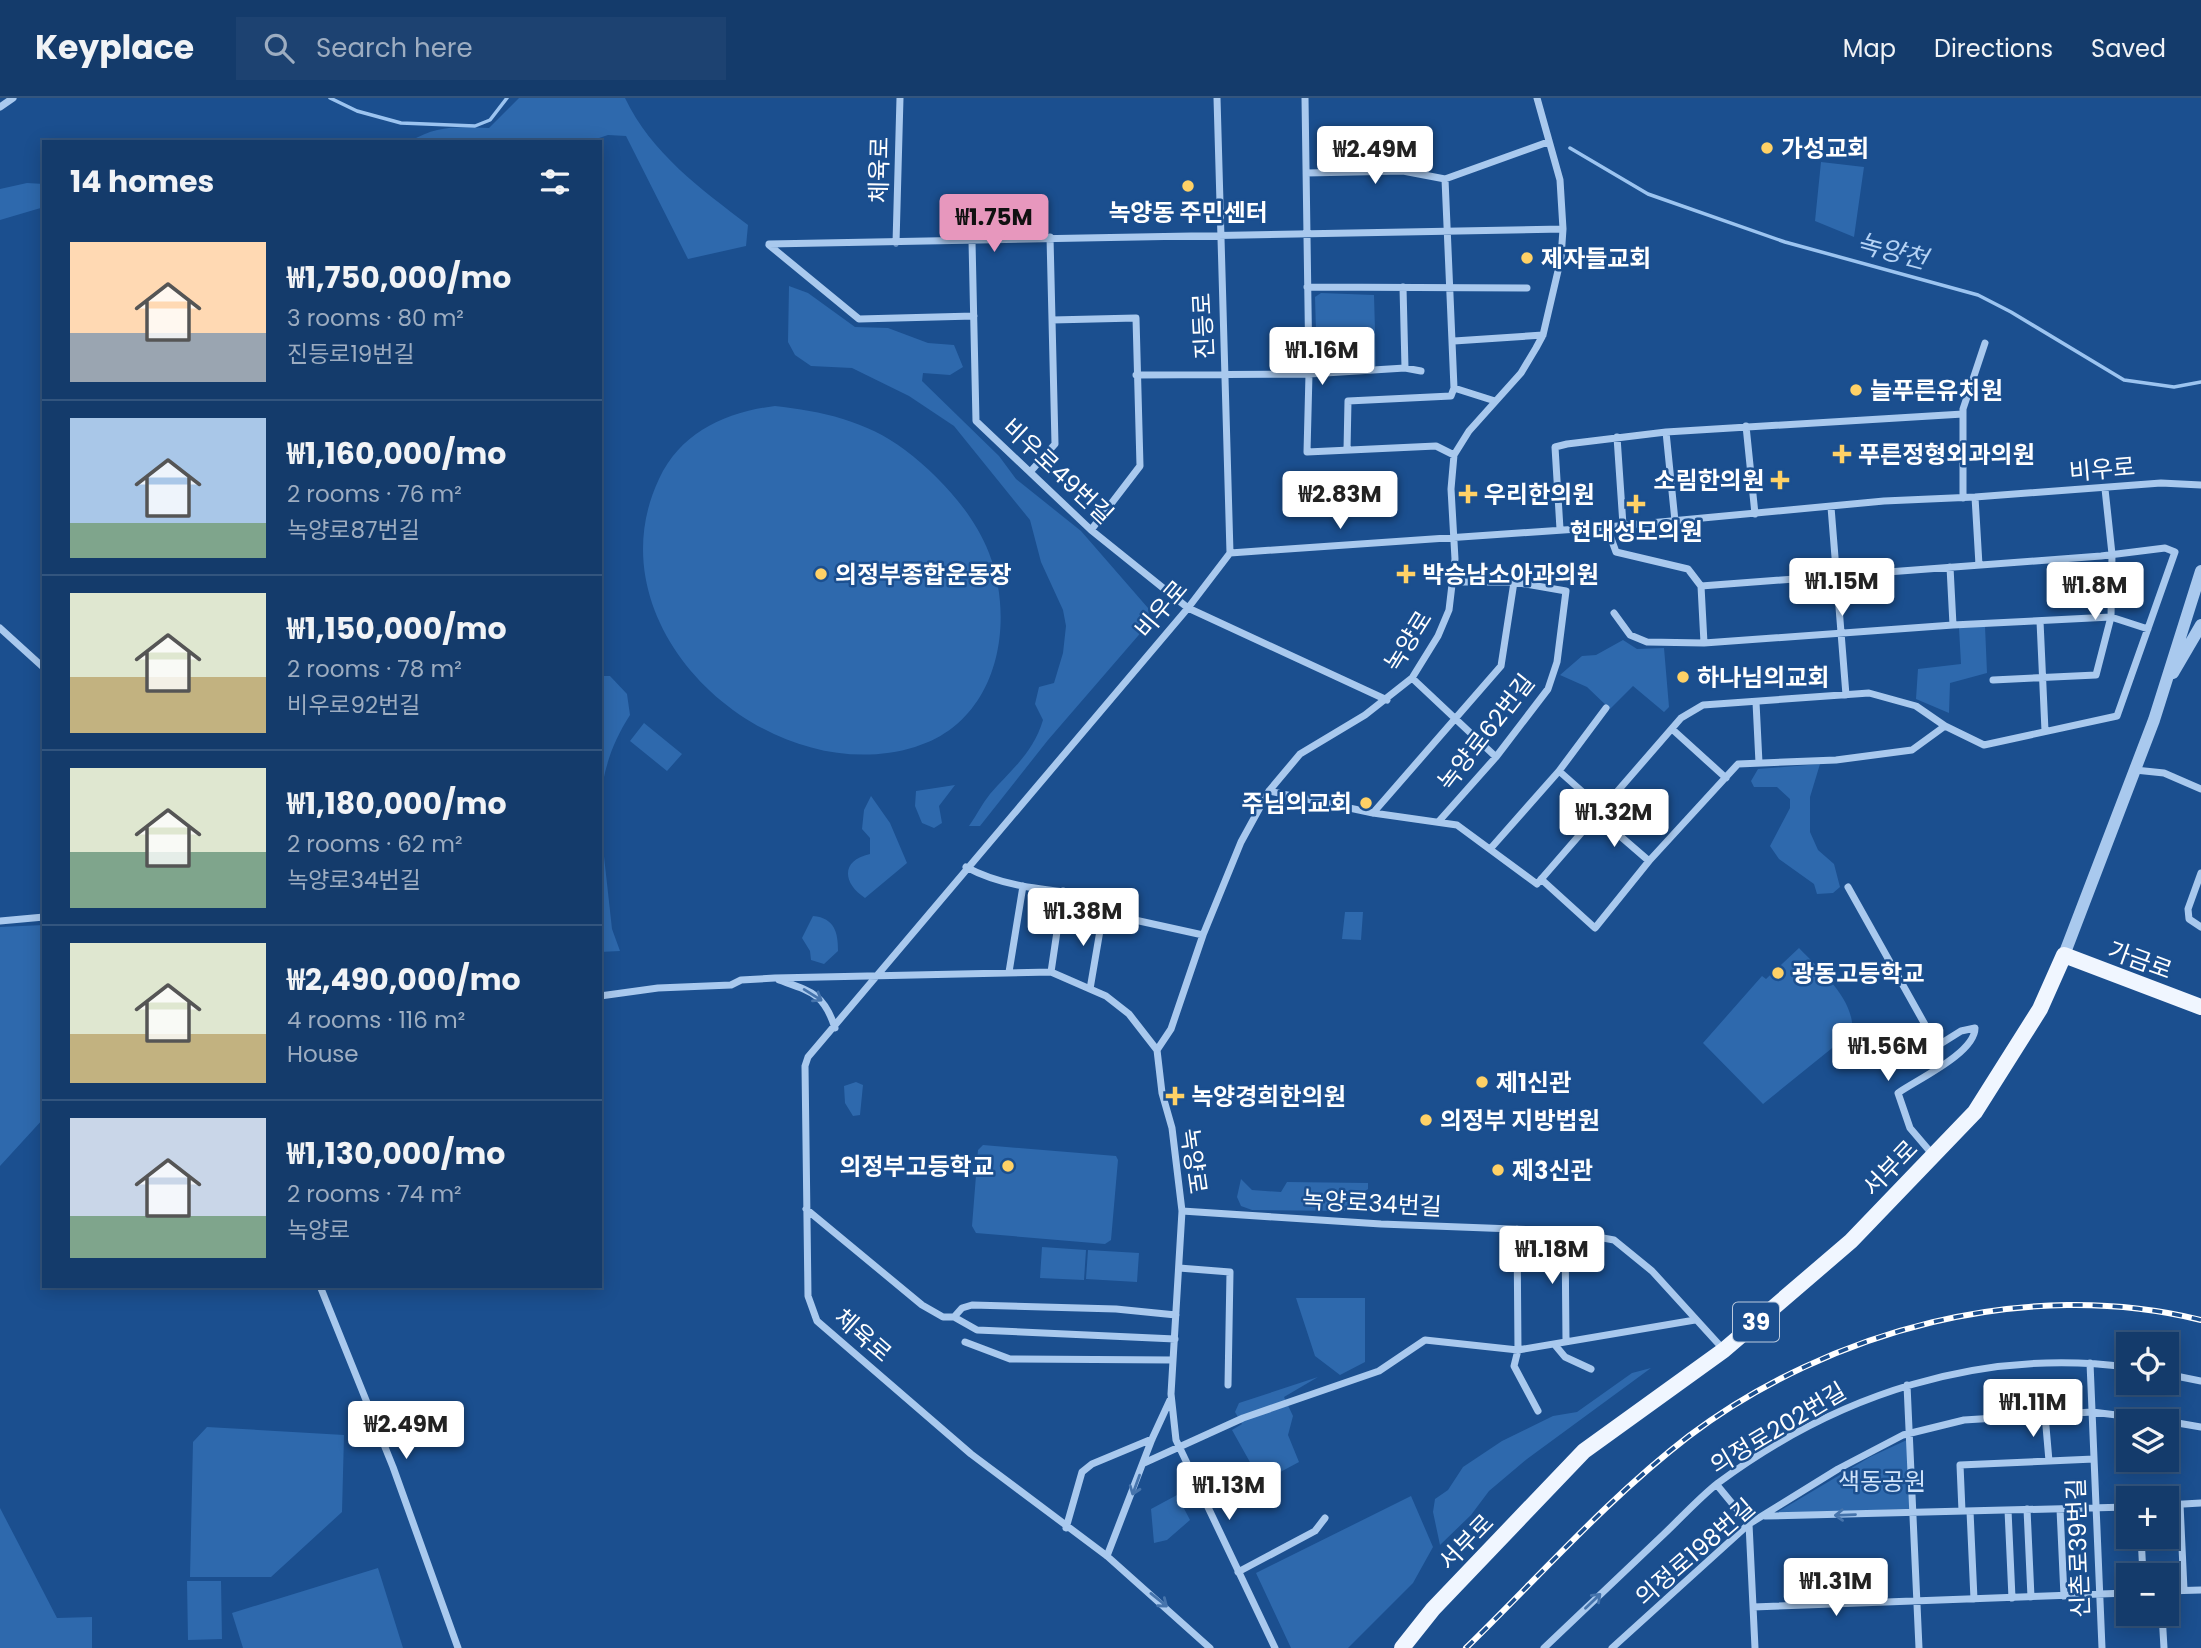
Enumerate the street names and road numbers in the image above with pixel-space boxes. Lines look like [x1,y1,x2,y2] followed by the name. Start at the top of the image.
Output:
[862,137,896,203] street label: 체육로
[1185,292,1221,360] street label: 진등로
[995,411,1121,531] street label: 비우로49번길
[2068,450,2136,488] street label: 비우로
[1127,573,1195,645] street label: 비우로
[1376,604,1440,678] street label: 녹양로
[1430,667,1542,797] street label: 녹양로62번길
[2103,933,2177,987] street label: 가금로
[1173,1126,1215,1196] street label: 녹양로
[1855,1133,1925,1203] street label: 서부로
[1301,1183,1443,1223] street label: 녹양로34번길
[827,1301,899,1369] street label: 체육로
[1733,1302,1779,1342] road number: 39
[1704,1374,1852,1482] street label: 의정로202번길
[2059,1478,2097,1618] street label: 신촌로39번길
[1628,1491,1762,1613] street label: 의정로198번길
[1431,1507,1501,1577] street label: 서부로

